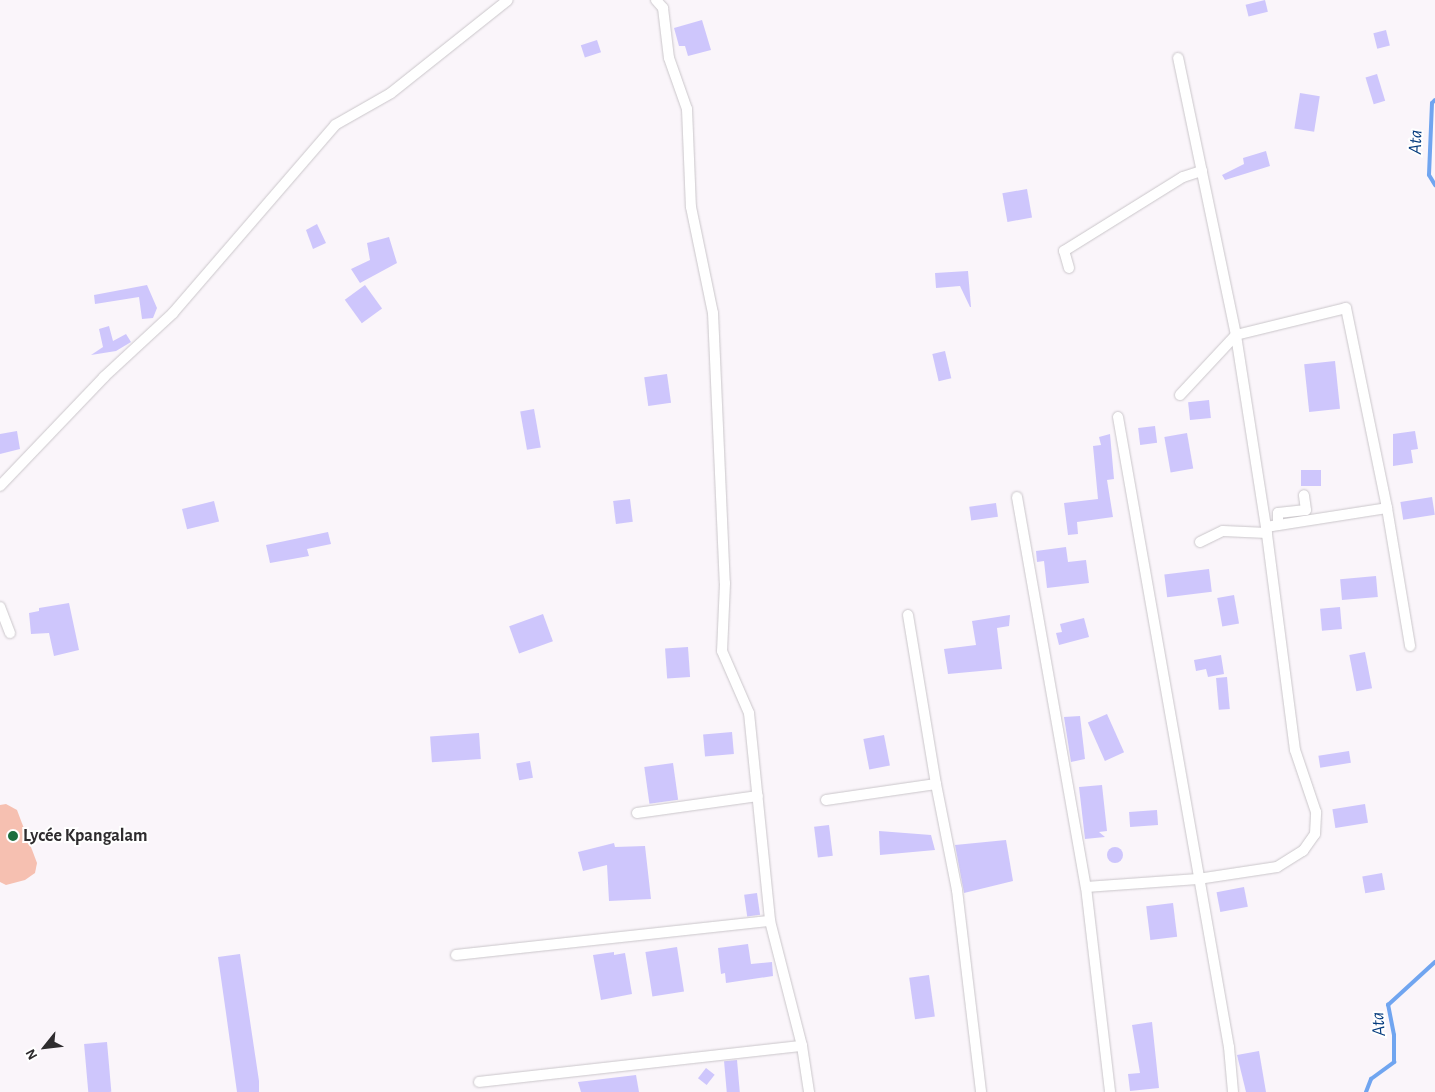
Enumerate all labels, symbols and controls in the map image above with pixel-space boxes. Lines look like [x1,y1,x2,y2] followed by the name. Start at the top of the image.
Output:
[1404,129,1428,155] water label: Ata
[23,825,148,847] place label: Lycée Kpangalam
[7,830,19,842] marker: Lycée Kpangalam
[1367,1011,1391,1037] water label: Ata
[20,1022,70,1072] north arrow
[23,1047,40,1062] text: N

